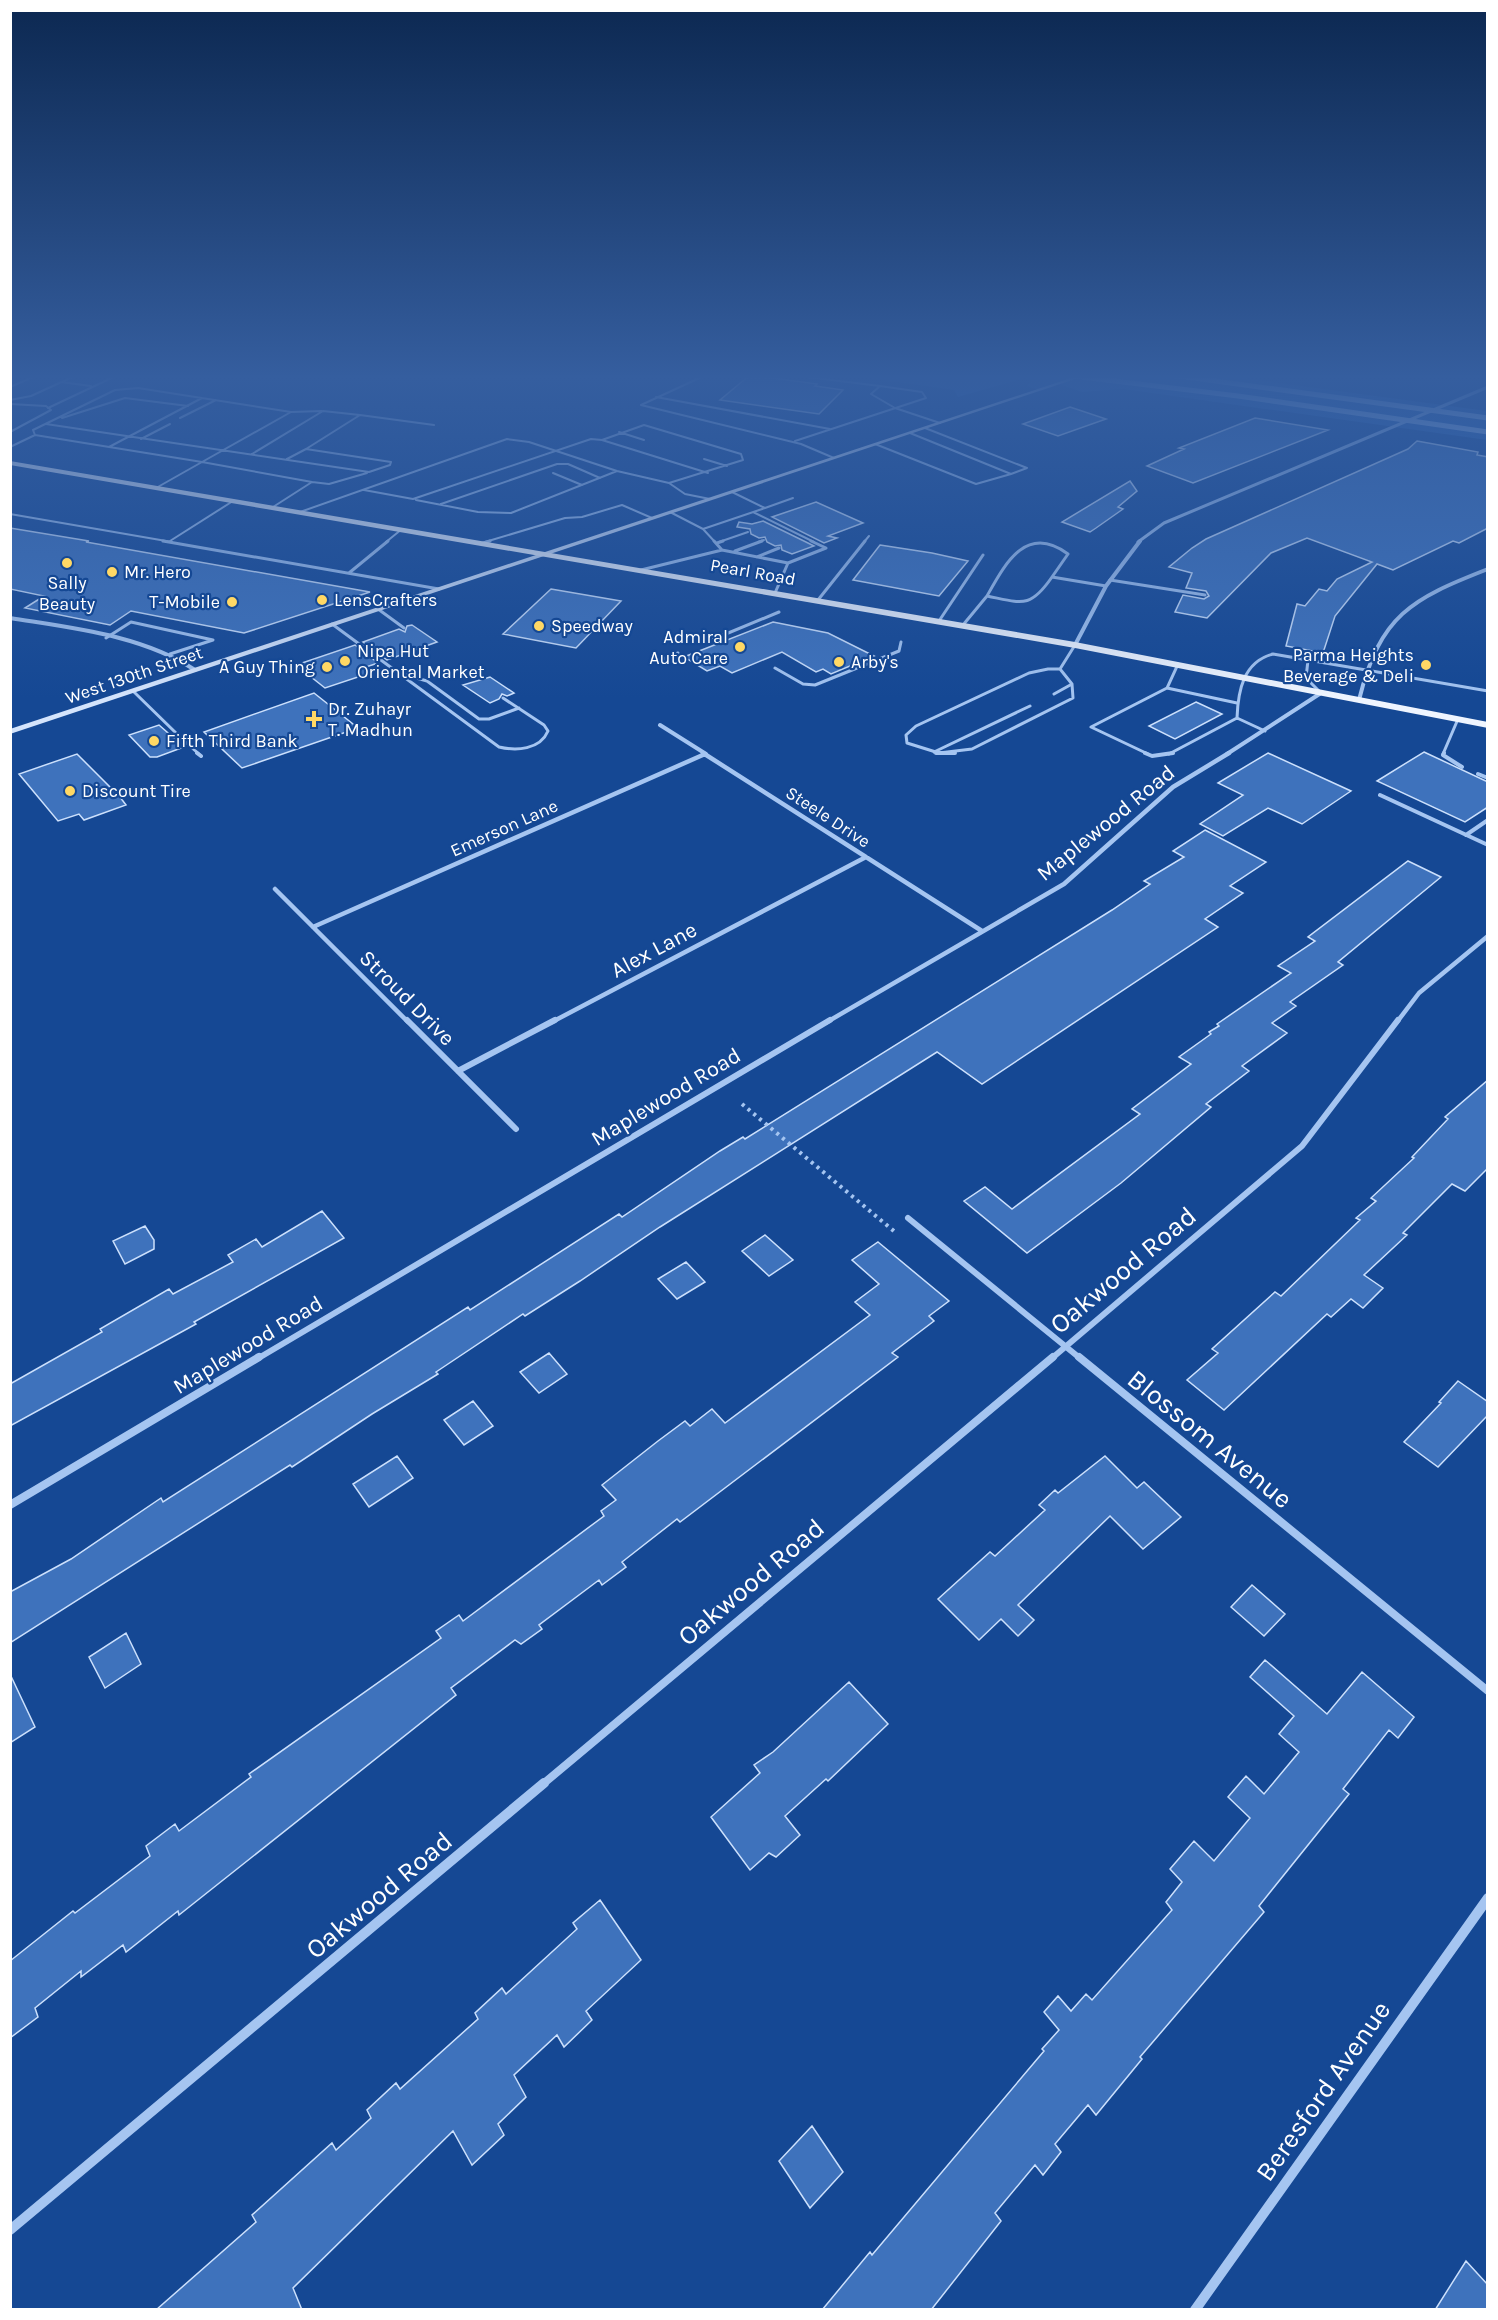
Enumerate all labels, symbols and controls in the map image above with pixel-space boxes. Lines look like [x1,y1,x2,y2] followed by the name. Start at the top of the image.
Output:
[709,554,797,590] street label: Pearl Road
[60,556,74,570] marker: Sally Beauty
[124,561,191,583] place label: Mr. Hero
[105,565,119,579] marker: Mr. Hero
[39,572,96,615] place label: Sally Beauty
[334,589,438,611] place label: LensCrafters
[149,591,220,613] place label: T-Mobile
[315,593,329,607] marker: LensCrafters
[225,595,239,609] marker: T-Mobile
[551,615,634,637] place label: Speedway
[532,619,546,633] marker: Speedway
[649,626,728,669] place label: Admiral Auto Care
[357,640,485,683] place label: Nipa Hut Oriental Market
[733,640,747,654] marker: Admiral Auto Care
[62,641,206,709] street label: West 130th Street
[1283,644,1414,687] place label: Parma Heights Beverage & Deli
[851,651,899,673] place label: Arby's
[338,654,352,668] marker: Nipa Hut Oriental Market
[832,655,846,669] marker: Arby's
[219,656,315,678] place label: A Guy Thing
[1419,658,1433,672] marker: Parma Heights Beverage & Deli
[320,660,334,674] marker: A Guy Thing
[328,698,413,741] place label: Dr. Zuhayr T. Madhun
[305,710,323,728] marker: Dr. Zuhayr T. Madhun
[166,730,298,752] place label: Fifth Third Bank
[147,734,161,748] marker: Fifth Third Bank
[1032,759,1180,887] street label: Maplewood Road
[82,780,191,802] place label: Discount Tire
[781,781,875,853] street label: Steele Drive
[63,784,77,798] marker: Discount Tire
[447,794,561,862] street label: Emerson Lane
[607,917,701,983] street label: Alex Lane
[354,945,460,1051] street label: Stroud Drive
[586,1042,746,1152] street label: Maplewood Road
[1043,1200,1203,1340] street label: Oakwood Road
[168,1290,328,1400] street label: Maplewood Road
[1121,1363,1299,1515] street label: Blossom Avenue
[671,1512,831,1652] street label: Oakwood Road
[299,1825,459,1965] street label: Oakwood Road
[1249,1995,1397,2187] street label: Beresford Avenue

